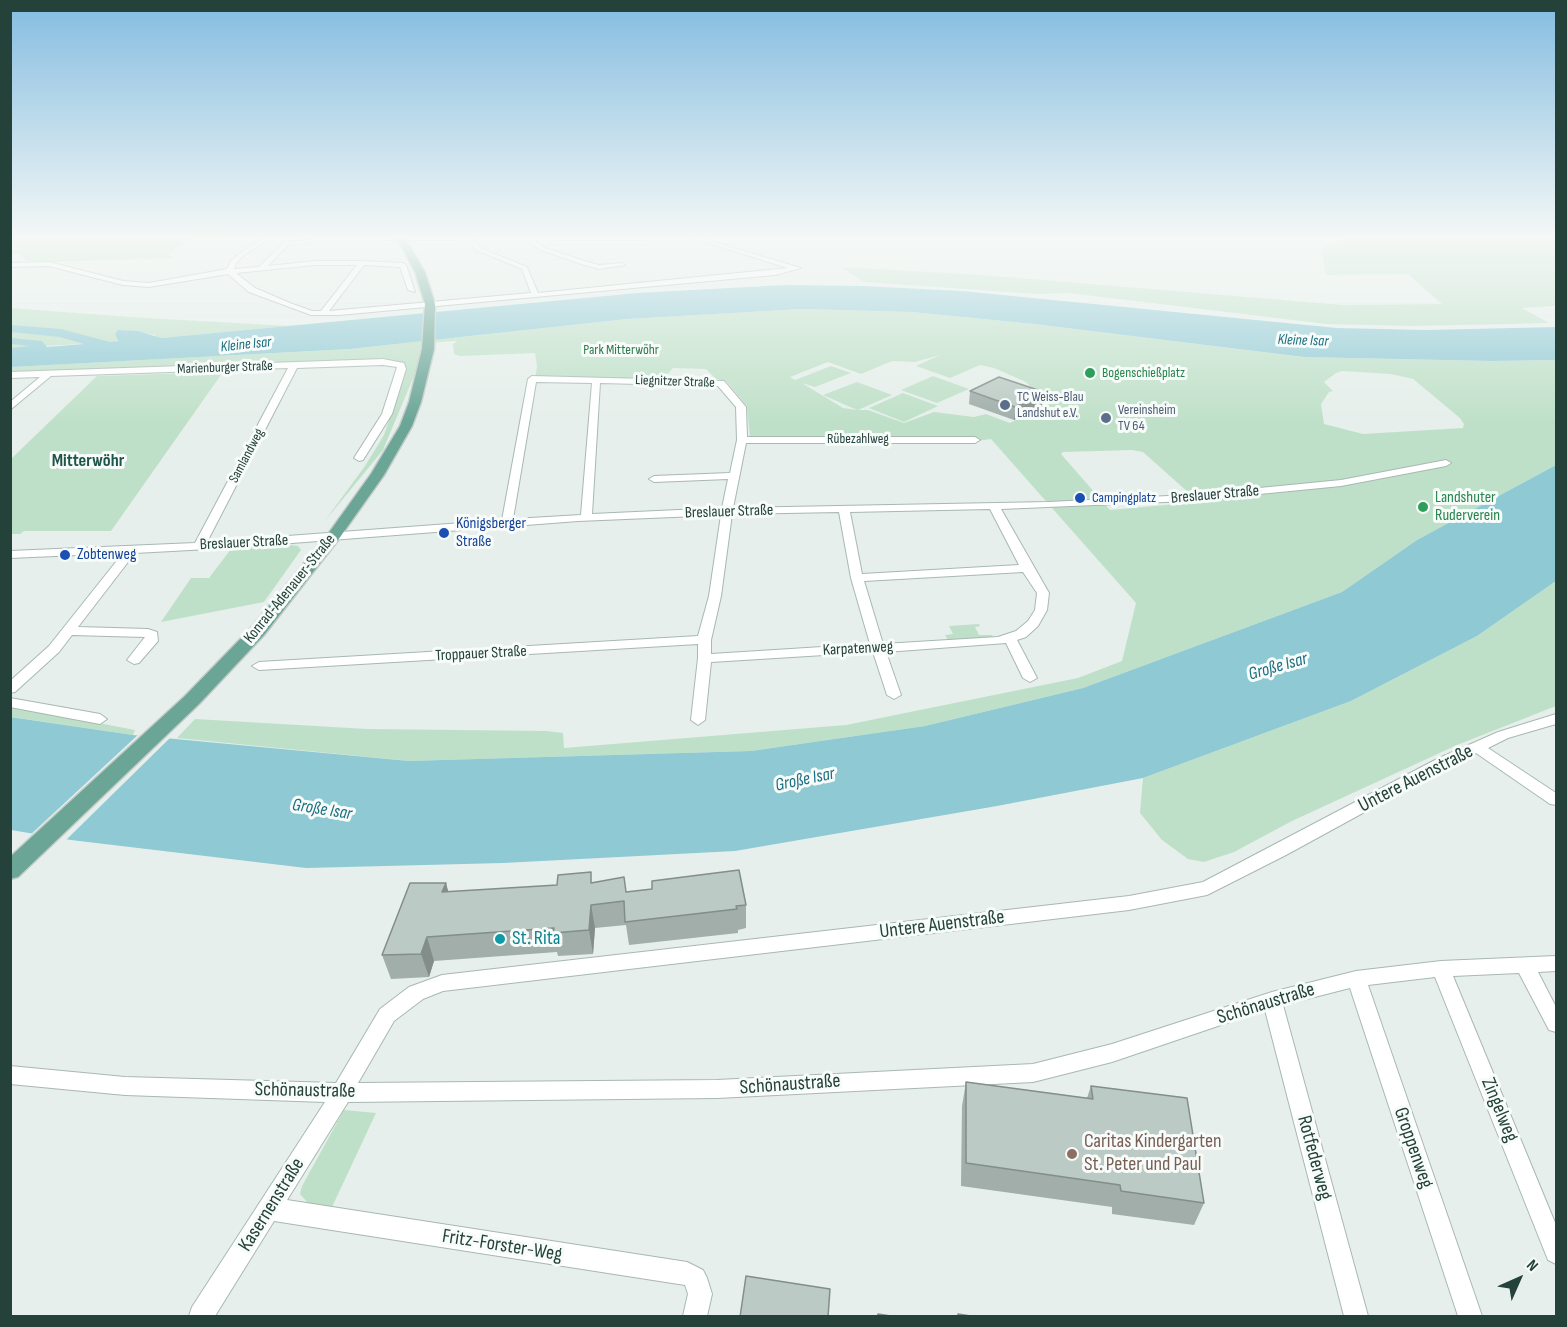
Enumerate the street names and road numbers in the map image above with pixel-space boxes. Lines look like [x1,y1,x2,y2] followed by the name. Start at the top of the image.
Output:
[177,358,273,378] street label: Marienburger Straße
[635,372,715,392] street label: Liegnitzer Straße
[226,426,268,486] street label: Samlandweg
[827,431,889,447] street label: Rübezahlweg
[1170,482,1260,508] street label: Breslauer Straße
[684,501,774,523] street label: Breslauer Straße
[199,531,289,555] street label: Breslauer Straße
[240,531,340,647] street label: Konrad-Adenauer-Straße
[822,638,894,660] street label: Karpatenweg
[435,642,527,666] street label: Troppauer Straße
[1355,740,1477,818] street label: Untere Auenstraße
[878,905,1006,945] street label: Untere Auenstraße
[1214,978,1318,1030] street label: Schönaustraße
[739,1070,841,1100] street label: Schönaustraße
[1475,1074,1523,1146] street label: Zingelweg
[254,1078,356,1104] street label: Schönaustraße
[1388,1104,1438,1192] street label: Groppenweg
[1291,1113,1337,1203] street label: Rotfederweg
[234,1154,310,1256] street label: Kasernenstraße
[440,1225,564,1267] street label: Fritz-Forster-Weg

